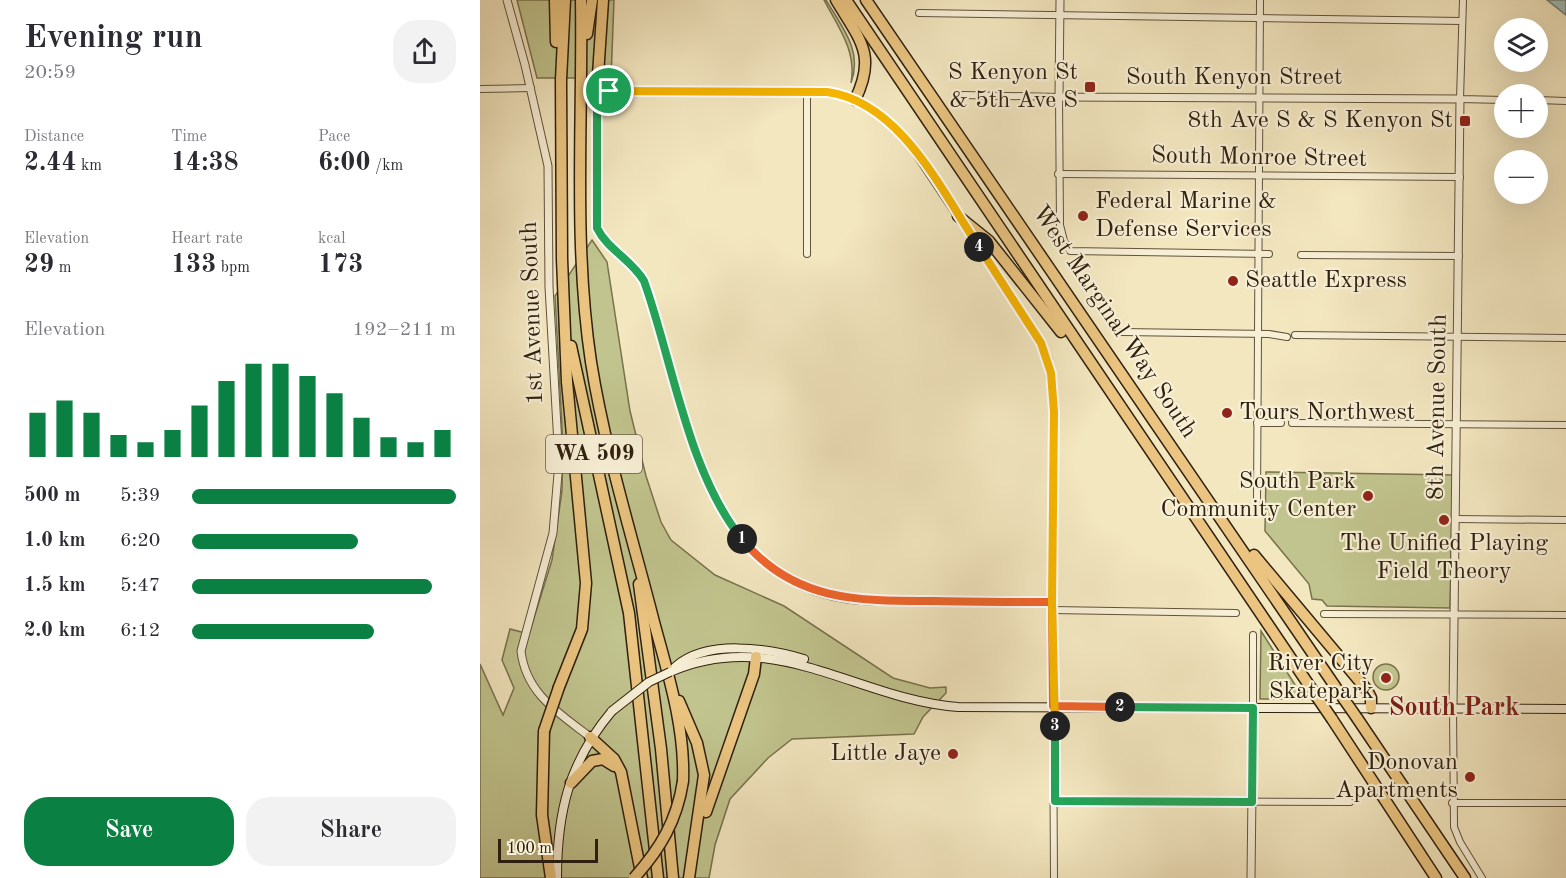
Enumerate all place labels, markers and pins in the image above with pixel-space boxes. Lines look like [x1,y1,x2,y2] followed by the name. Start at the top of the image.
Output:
[948,61,1078,113] place label: S Kenyon St & 5th Ave S
[583,65,634,116] pin
[1083,80,1097,94] marker: S Kenyon St & 5th Ave S
[1187,109,1453,133] place label: 8th Ave S & S Kenyon St
[1458,114,1472,128] marker: 8th Ave S & S Kenyon St
[1095,190,1277,242] place label: Federal Marine & Defense Services
[1076,209,1090,223] marker: Federal Marine & Defense Services
[964,232,994,262] pin: 4
[1245,269,1407,293] place label: Seattle Express
[1226,274,1240,288] marker: Seattle Express
[1239,401,1415,425] place label: Tours Northwest
[1220,406,1234,420] marker: Tours Northwest
[1160,470,1356,522] place label: South Park Community Center
[1361,489,1375,503] marker: South Park Community Center
[1437,513,1451,527] marker: The Unified Playing Field Theory
[727,524,757,554] pin: 1
[1340,532,1548,584] place label: The Unified Playing Field Theory
[1267,652,1374,704] place label: River City Skatepark
[1379,671,1393,685] marker: River City Skatepark
[1105,692,1135,722] pin: 2
[1040,711,1070,741] pin: 3
[830,742,941,766] place label: Little Jaye
[946,747,960,761] marker: Little Jaye
[1335,751,1458,803] place label: Donovan Apartments
[1463,770,1477,784] marker: Donovan Apartments

